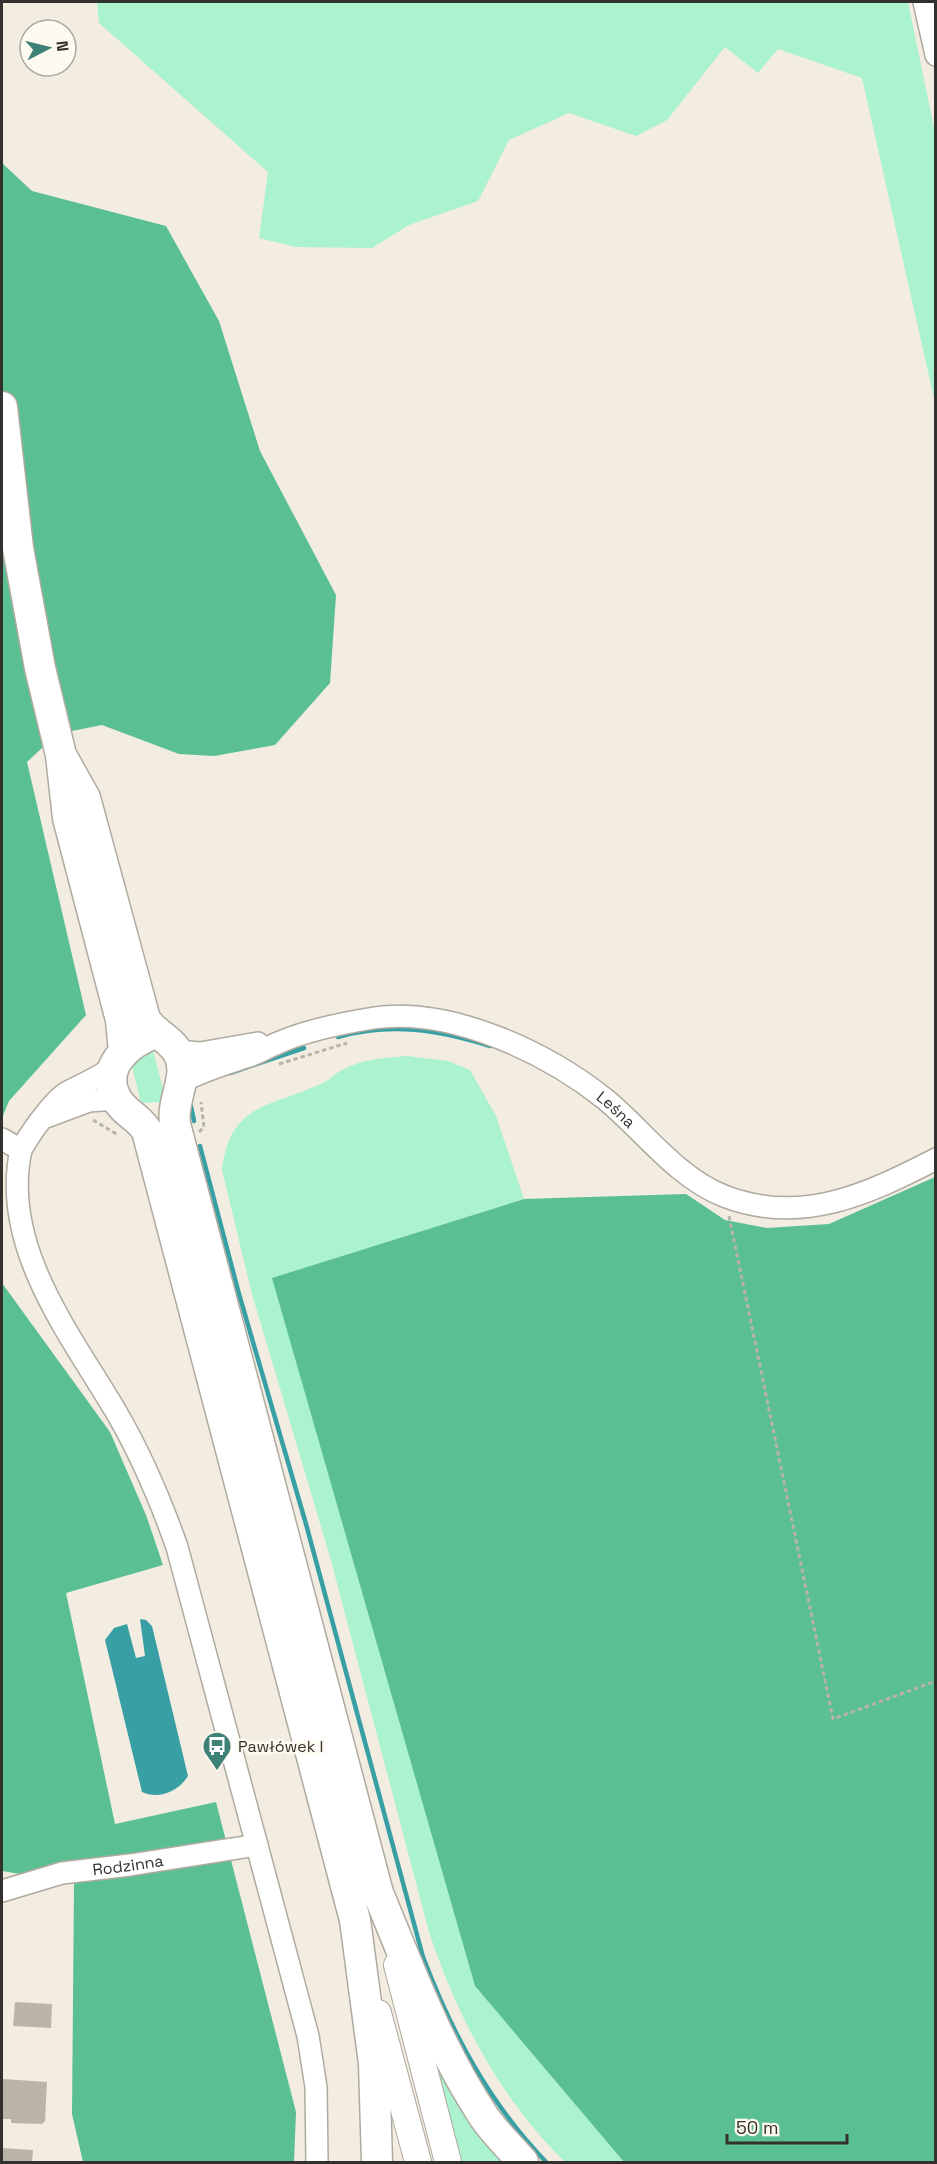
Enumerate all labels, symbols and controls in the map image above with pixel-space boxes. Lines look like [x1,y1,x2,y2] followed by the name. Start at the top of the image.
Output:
[18,18,78,78] north arrow
[51,40,73,53] text: N
[592,1086,640,1132] street label: Leśna
[201,1730,233,1772] bus stop icon: Pawłówek I
[238,1736,323,1757] place label: Pawłówek I
[91,1850,165,1880] street label: Rodzinna
[727,2107,847,2145] scale bar
[736,2116,778,2139] text: 50 m

